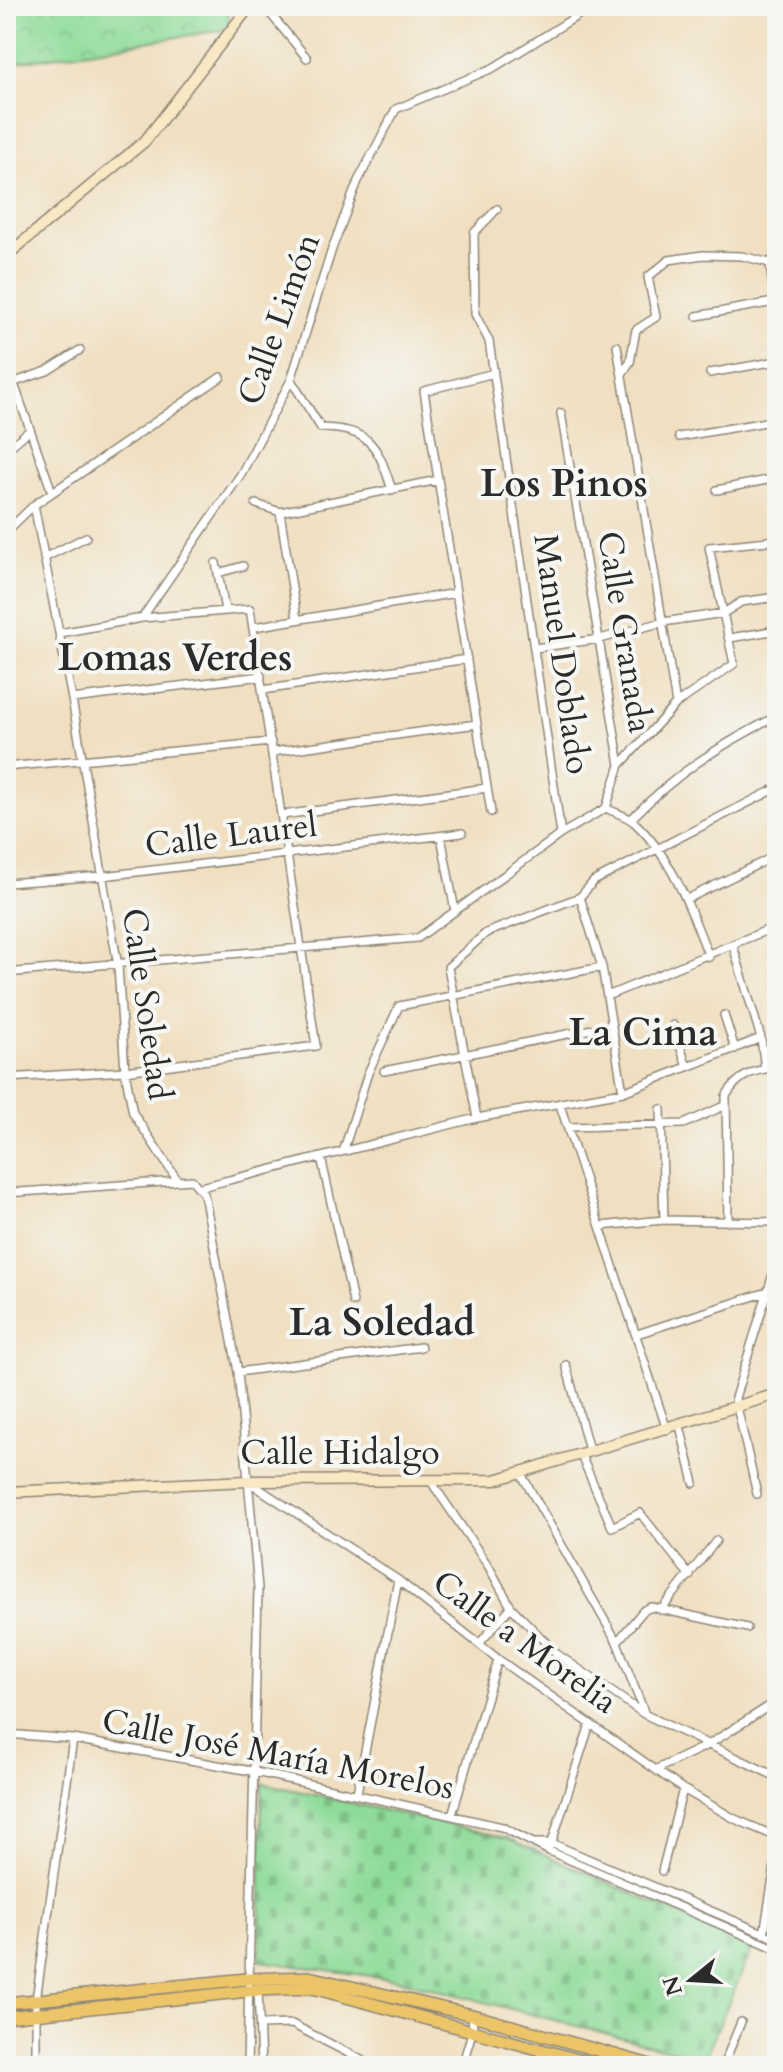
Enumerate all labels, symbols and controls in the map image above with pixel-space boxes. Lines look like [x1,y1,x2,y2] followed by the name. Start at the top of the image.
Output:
[227,227,331,411] street label: Calle Limón
[480,458,648,510] district label: Los Pinos
[586,528,664,736] street label: Calle Granada
[522,531,602,777] street label: Manuel Doblado
[58,632,292,684] district label: Lomas Verdes
[142,802,320,868] street label: Calle Laurel
[111,905,183,1103] street label: Calle Soledad
[569,1007,717,1059] district label: La Cima
[289,1297,475,1349] district label: La Soledad
[240,1430,440,1476] street label: Calle Hidalgo
[423,1559,627,1725] street label: Calle a Morelia
[98,1697,458,1811] street label: Calle José María Morelos
[651,1940,731,2020] north arrow
[656,1972,690,2000] text: N

